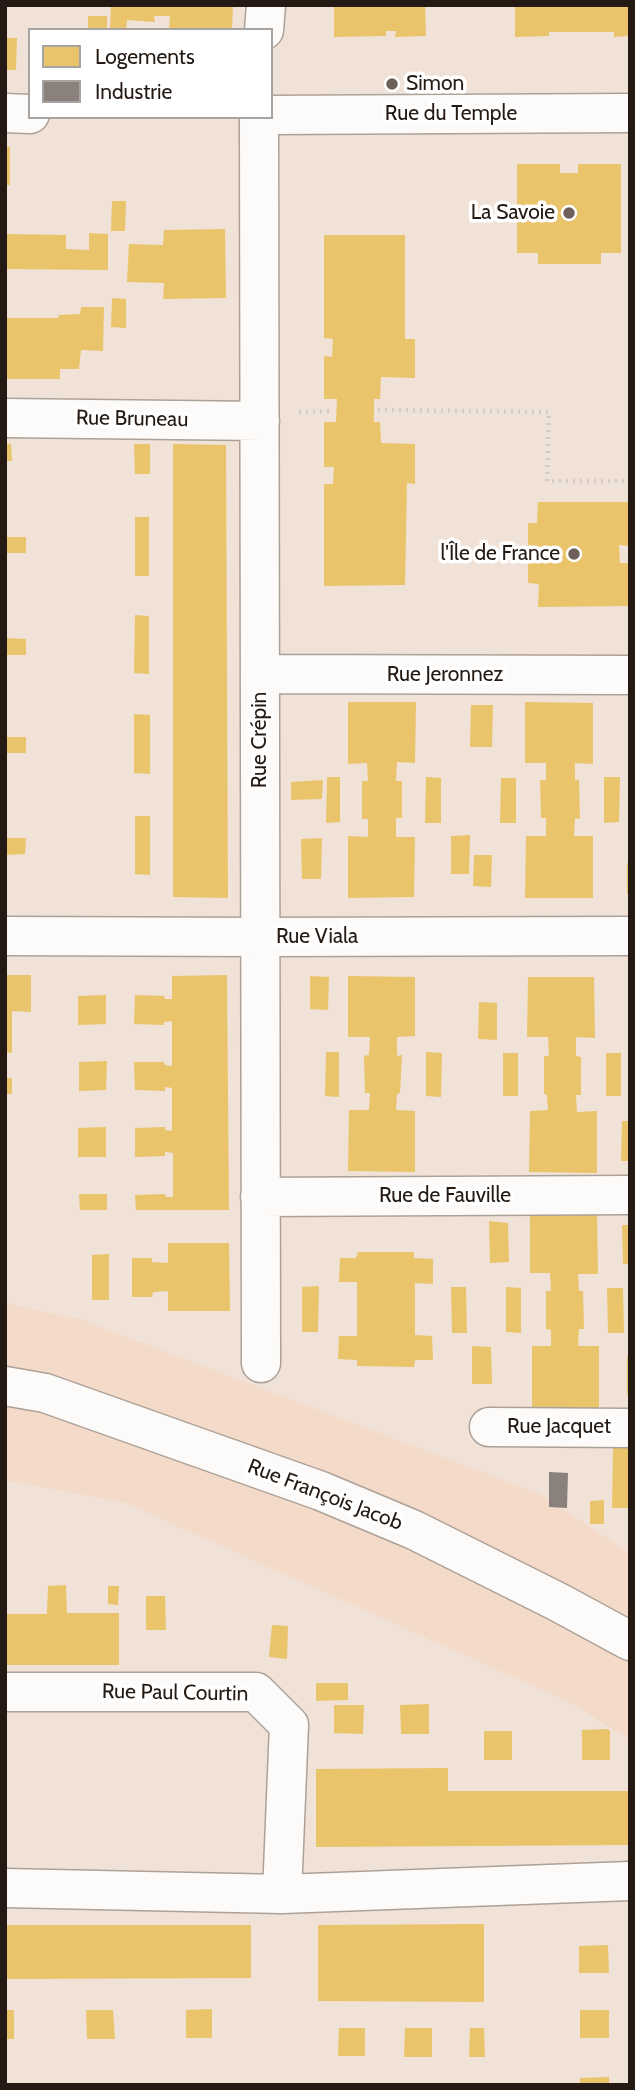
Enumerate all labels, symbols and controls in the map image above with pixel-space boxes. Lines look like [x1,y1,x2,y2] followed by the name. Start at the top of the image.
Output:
[28,28,273,119] legend
[95,44,195,69] text: Logements
[406,71,464,97] place label: Simon
[384,76,400,92] marker: Simon
[95,79,172,104] text: Industrie
[385,101,517,127] street label: Rue du Temple
[471,200,555,226] place label: La Savoie
[561,205,577,221] marker: La Savoie
[76,405,188,433] street label: Rue Bruneau
[441,541,560,567] place label: l'Île de France
[566,546,582,562] marker: l'Île de France
[387,662,503,688] street label: Rue Jeronnez
[247,692,273,788] street label: Rue Crépin
[276,924,358,950] street label: Rue Viala
[379,1183,511,1209] street label: Rue de Fauville
[507,1414,611,1440] street label: Rue Jacquet
[244,1454,406,1536] street label: Rue François Jacob
[102,1679,248,1707] street label: Rue Paul Courtin

